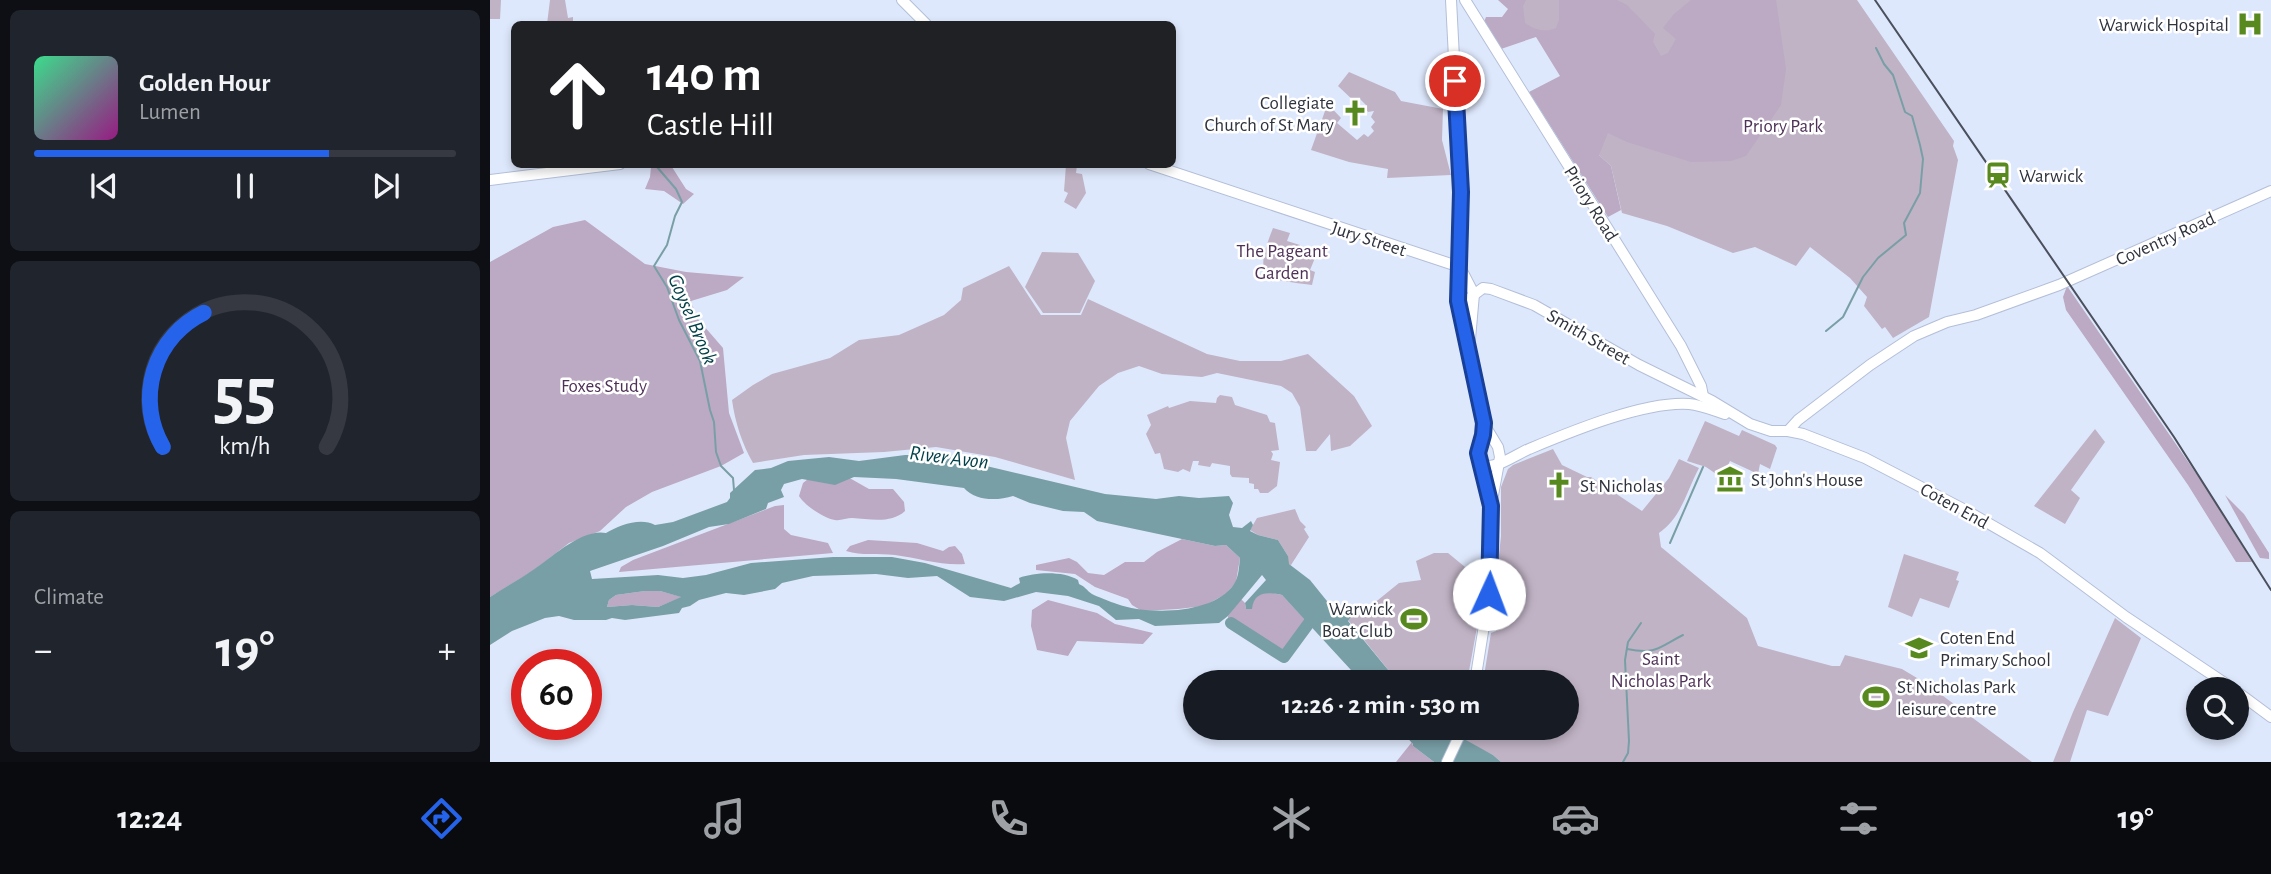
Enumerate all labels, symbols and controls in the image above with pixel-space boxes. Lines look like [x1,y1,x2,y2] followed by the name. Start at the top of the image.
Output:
[2235,9,2265,39] hospital icon: Warwick Hospital
[2099,16,2229,35] place label: Warwick Hospital
[532,49,623,140] icon: ahead
[647,51,762,100] text: 140 m
[1425,51,1485,111] pin
[1436,62,1474,100] icon: arrive
[139,70,270,96] text: Golden Hour
[1204,94,1334,135] place label: Collegiate Church of St Mary
[1340,98,1370,128] church icon: Collegiate Church of St Mary
[139,101,201,124] text: Lumen
[647,109,774,141] text: Castle Hill
[1743,117,1823,136] park label: Priory Park
[1983,160,2013,190] station icon: Warwick
[1560,163,1621,245] street label: Priory Road
[85,167,123,205] icon: previous
[226,167,264,205] icon: pause
[367,167,405,205] icon: next
[2019,167,2084,186] place label: Warwick
[2113,209,2218,270] street label: Coventry Road
[1329,218,1408,260] street label: Jury Street
[1236,242,1328,283] park label: The Pageant Garden
[664,271,721,368] water label: Goysel Brook
[1543,306,1633,369] street label: Smith Street
[214,359,276,432] text: 55
[561,377,647,396] park label: Foxes Study
[219,434,271,459] text: km/h
[908,442,990,473] water label: River Avon
[1715,464,1745,494] museum icon: St John's House
[1544,470,1574,500] church icon: St Nicholas
[1751,471,1863,490] place label: St John's House
[1580,477,1663,496] place label: St Nicholas
[1917,480,1992,533] street label: Coten End
[1452,557,1526,631] position arrow
[34,586,104,609] text: Climate
[1322,600,1393,641] place label: Warwick Boat Club
[1399,604,1429,634] sports icon: Warwick Boat Club
[215,624,275,676] text: 19°
[1940,629,2051,670] place label: Coten End Primary School
[34,632,52,670] text: −
[438,632,456,670] text: +
[1904,633,1934,663] school or university icon: Coten End Primary School
[511,649,602,740] speed limit sign: 60
[1611,650,1712,691] park label: Saint Nicholas Park
[2186,677,2249,740] map controls
[2186,677,2249,740] button: search
[1897,678,2016,719] place label: St Nicholas Park leisure centre
[1861,682,1891,712] sports icon: St Nicholas Park leisure centre
[1282,692,1480,718] text: 12:26 · 2 min · 530 m
[417,794,466,843] icon: directions
[700,794,749,843] icon: music
[984,794,1033,843] icon: phone
[1267,794,1316,843] icon: climate
[1551,794,1600,843] icon: car
[1834,794,1883,843] icon: filters
[117,802,182,834] text: 12:24
[2117,802,2154,834] text: 19°

